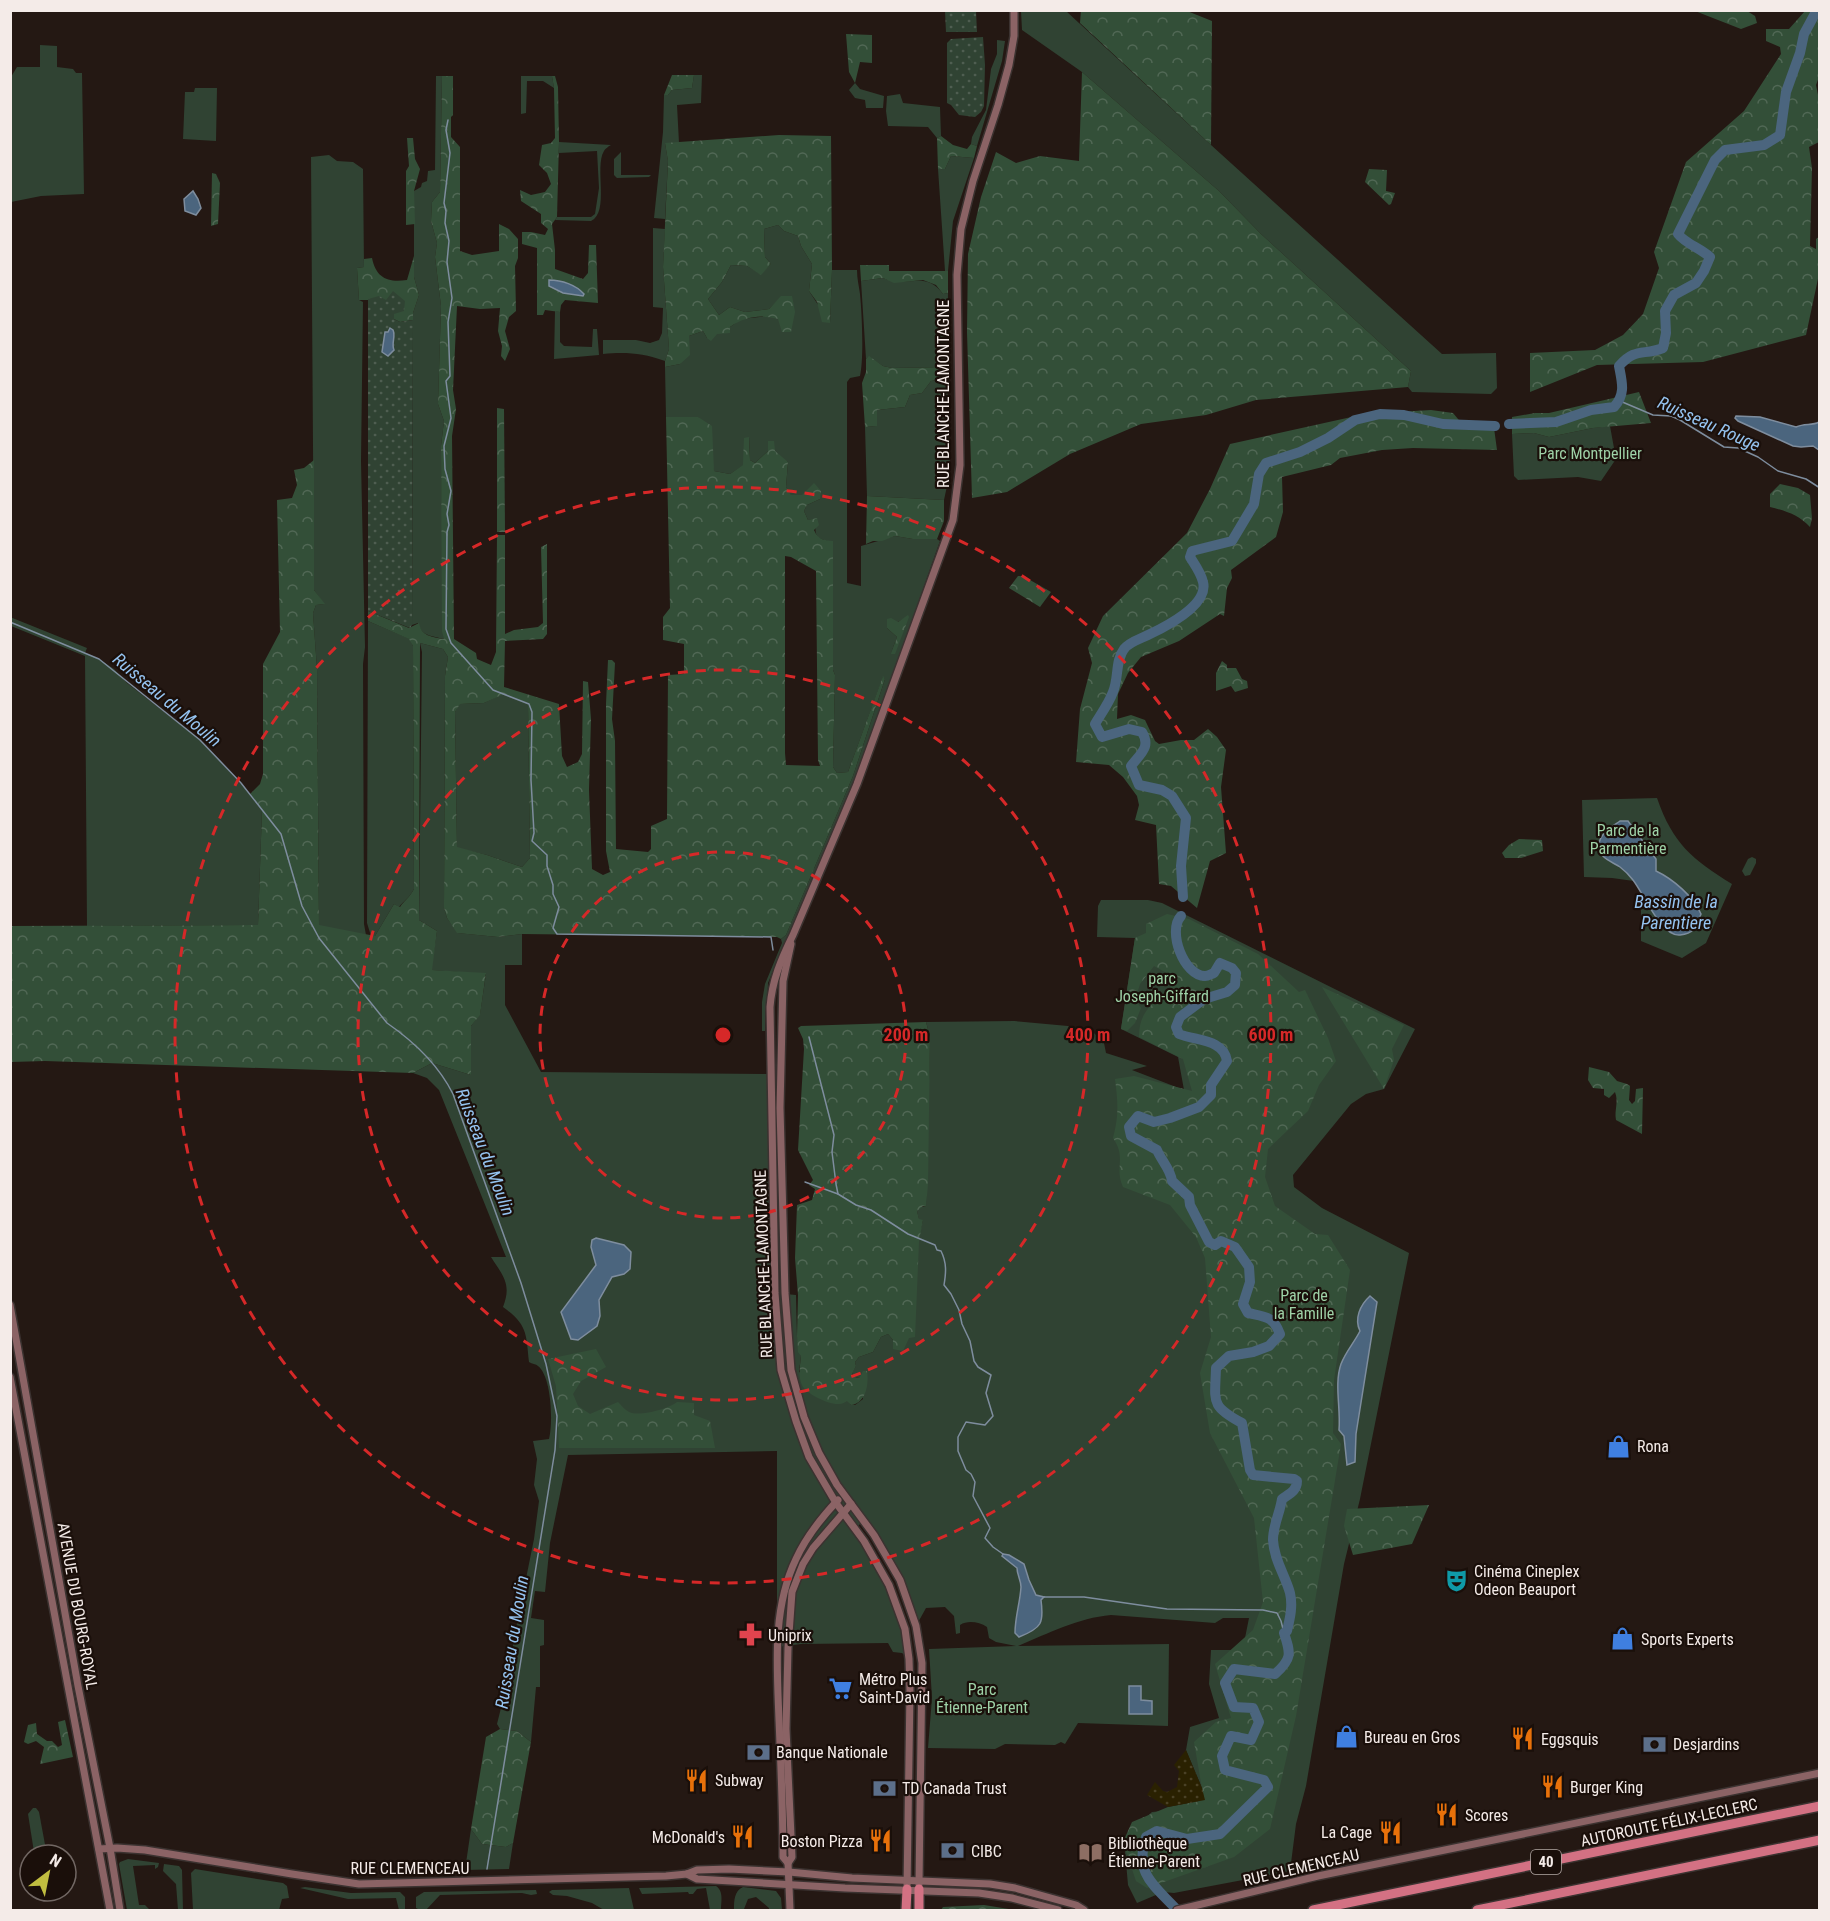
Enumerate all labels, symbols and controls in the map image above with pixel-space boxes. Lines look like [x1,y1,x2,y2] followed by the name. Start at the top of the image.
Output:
[934,300,953,488] street label: RUE BLANCHE-LAMONTAGNE
[1655,392,1764,456] water label: Ruisseau Rouge
[1538,444,1642,463] park label: Parc Montpellier
[109,648,226,751] water label: Ruisseau du Moulin
[1590,821,1666,858] park label: Parc de la Parmentière
[1634,891,1718,933] water label: Bassin de la Parentiere
[1115,969,1209,1006] park label: parc Joseph-Giffard
[884,1024,928,1045] text: 200 m
[1066,1024,1110,1045] text: 400 m
[1249,1024,1293,1045] text: 600 m
[713,1025,733,1045] centre of rings
[452,1085,519,1218] water label: Ruisseau du Moulin
[751,1170,776,1358] street label: RUE BLANCHE-LAMONTAGNE
[1274,1286,1334,1323] park label: Parc de la Famille
[1606,1433,1632,1459] shop icon: Rona
[1637,1437,1669,1456] place label: Rona
[53,1521,102,1691] street label: AVENUE DU BOURG-ROYAL
[1474,1562,1579,1599] place label: Cinéma Cineplex Odeon Beauport
[1443,1567,1469,1593] theatre icon: Cinéma Cineplex Odeon Beauport
[491,1574,532,1710] water label: Ruisseau du Moulin
[737,1622,763,1648] pharmacy icon: Uniprix
[768,1626,812,1645] place label: Uniprix
[1610,1626,1636,1652] shop icon: Sports Experts
[1641,1630,1734,1649] place label: Sports Experts
[859,1670,930,1707] place label: Métro Plus Saint-David
[828,1675,854,1701] supermarket icon: Métro Plus Saint-David
[936,1680,1028,1717] park label: Parc Étienne-Parent
[1333,1724,1359,1750] shop icon: Bureau en Gros
[1510,1726,1536,1752] restaurant icon: Eggsquis
[1364,1728,1460,1747] place label: Bureau en Gros
[1541,1730,1599,1749] place label: Eggsquis
[1642,1731,1668,1757] bank icon: Desjardins
[1673,1735,1740,1754] place label: Desjardins
[745,1739,771,1765] bank icon: Banque Nationale
[776,1743,888,1762] place label: Banque Nationale
[684,1767,710,1793] restaurant icon: Subway
[715,1771,764,1790] place label: Subway
[1539,1774,1565,1800] restaurant icon: Burger King
[871,1775,897,1801] bank icon: TD Canada Trust
[1570,1778,1643,1797] place label: Burger King
[902,1779,1007,1798] place label: TD Canada Trust
[1579,1794,1759,1851] street label: AUTOROUTE FÉLIX-LECLERC
[1434,1802,1460,1828] restaurant icon: Scores
[1465,1806,1508,1825] place label: Scores
[1377,1819,1403,1845] restaurant icon: La Cage
[1321,1823,1372,1842] place label: La Cage
[730,1824,756,1850] restaurant icon: McDonald's
[652,1828,725,1847] place label: McDonald's
[868,1828,894,1854] restaurant icon: Boston Pizza
[781,1832,863,1851] place label: Boston Pizza
[1108,1834,1200,1871] place label: Bibliothèque Étienne-Parent
[940,1838,966,1864] bank icon: CIBC
[1077,1839,1103,1865] library icon: Bibliothèque Étienne-Parent
[971,1842,1002,1861] place label: CIBC
[18,1843,78,1903] north arrow
[1241,1845,1361,1890] street label: RUE CLEMENCEAU
[46,1850,65,1871] text: N
[1531,1850,1561,1874] road number: 40
[351,1859,469,1878] street label: RUE CLEMENCEAU

